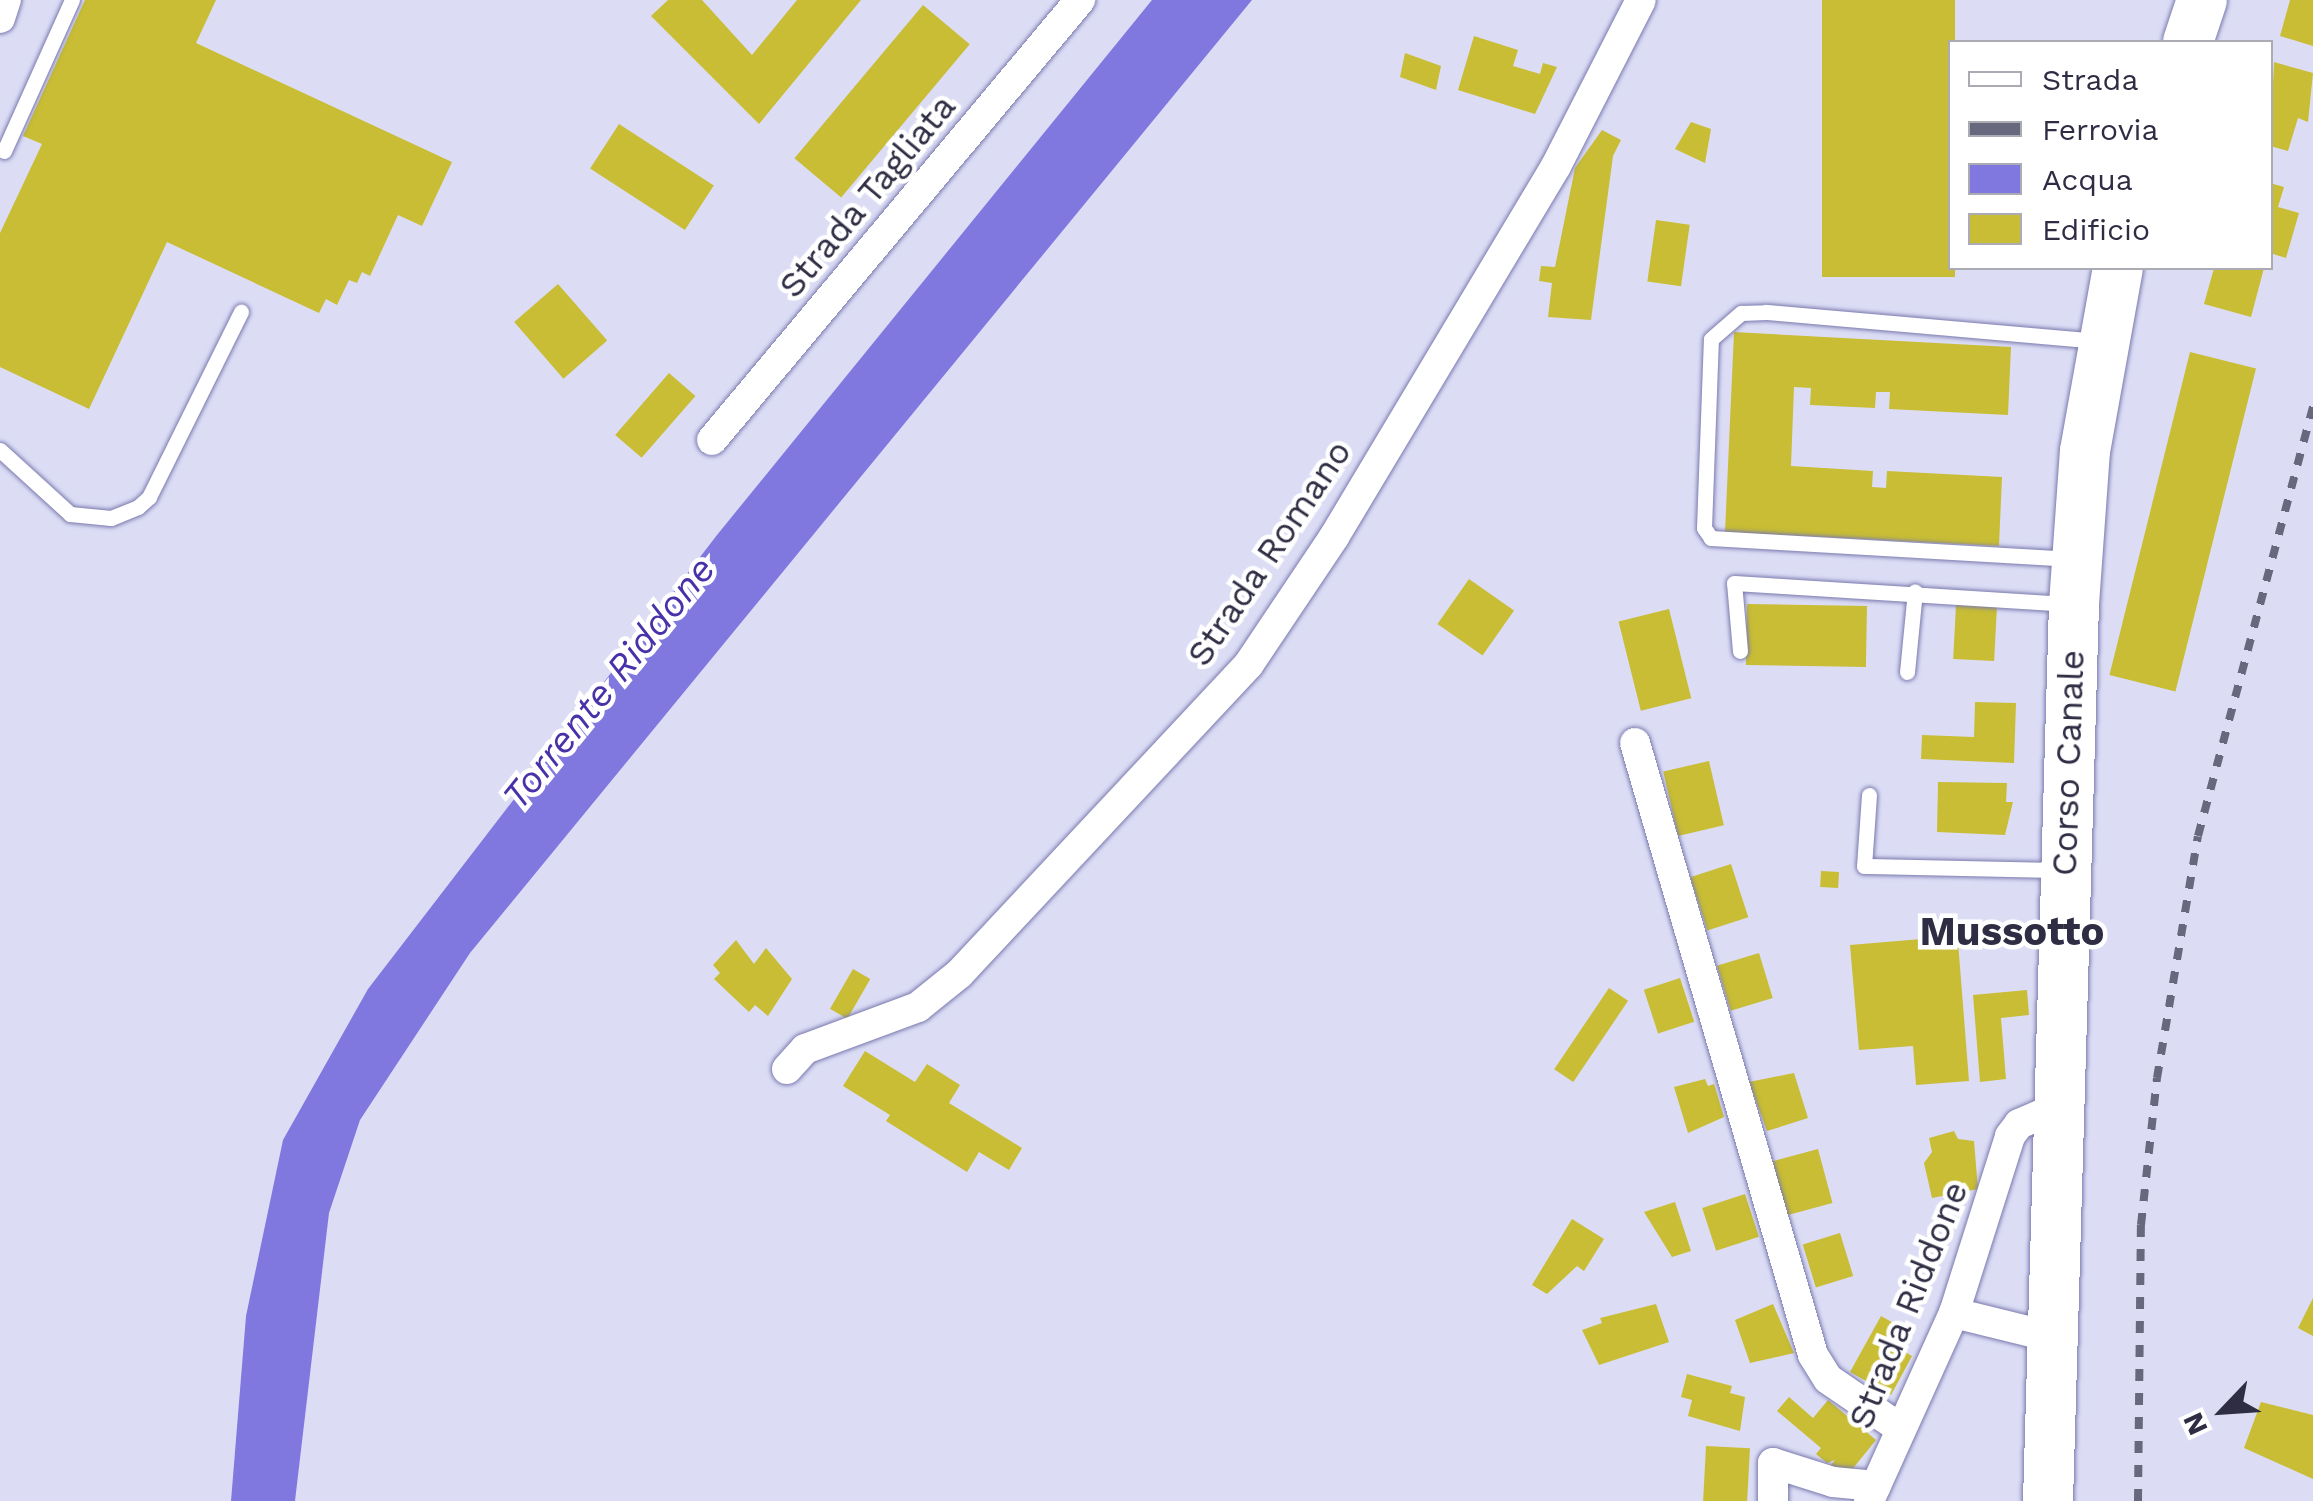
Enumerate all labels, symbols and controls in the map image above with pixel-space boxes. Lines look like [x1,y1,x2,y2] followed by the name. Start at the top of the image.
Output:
[1948,40,2273,270] legend
[2042,62,2138,97] text: Strada
[769,85,965,307] street label: Strada Tagliata
[2042,112,2159,147] text: Ferrovia
[2042,162,2133,197] text: Acqua
[2042,212,2150,247] text: Edificio
[1178,432,1360,674] street label: Strada Romano
[493,547,725,819] water label: Torrente Riddone
[2043,649,2093,877] street label: Corso Canale
[1920,908,2104,956] district label: Mussotto
[1839,1175,1977,1435] street label: Strada Riddone
[2173,1361,2273,1461] north arrow
[2176,1408,2215,1440] text: N

